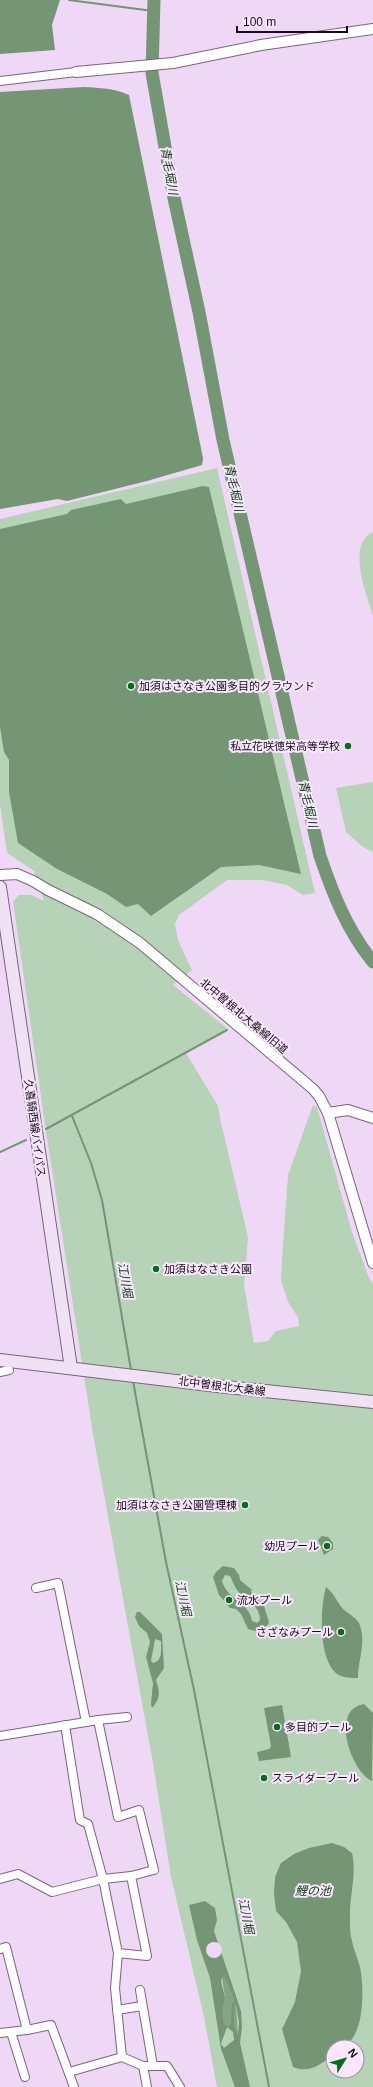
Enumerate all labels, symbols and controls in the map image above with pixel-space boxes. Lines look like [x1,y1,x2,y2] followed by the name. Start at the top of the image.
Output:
[237,8,347,34] scale bar
[243,15,276,29] text: 100 m
[158,146,180,198] water label: 青毛堀川
[222,463,247,515] water label: 青毛堀川
[139,680,315,692] place label: 加須はさなき公園多目的グラウンド
[126,681,136,691] marker: 加須はさなき公園多目的グラウンド
[230,740,340,752] place label: 私立花咲徳栄高等学校
[343,741,353,751] marker: 私立花咲徳栄高等学校
[296,779,321,831] water label: 青毛堀川
[198,976,290,1056] street label: 北中曽根北大桑線旧道
[22,1078,48,1178] street label: 久喜騎西線バイパス
[115,1261,135,1301] water label: 江川堀
[164,1263,252,1275] place label: 加須はなさき公園
[151,1264,161,1274] marker: 加須はなさき公園
[178,1375,266,1397] street label: 北中曽根北大桑線
[116,1499,237,1511] place label: 加須はなさき公園管理棟
[240,1500,250,1510] marker: 加須はなさき公園管理棟
[264,1540,319,1552] place label: 幼児プール
[322,1541,332,1551] marker: 幼児プール
[172,1579,194,1619] water label: 江川堀
[237,1594,292,1606] place label: 流水プール
[224,1595,234,1605] marker: 流水プール
[256,1626,333,1638] place label: さざなみプール
[336,1627,346,1637] marker: さざなみプール
[285,1721,351,1733] place label: 多目的プール
[272,1722,282,1732] marker: 多目的プール
[272,1772,359,1784] place label: スライダープール
[259,1773,269,1783] marker: スライダープール
[295,1884,332,1898] water label: 鯉の池
[236,1897,257,1937] water label: 江川堀
[325,2039,365,2079] north arrow
[346,2046,360,2060] text: N

